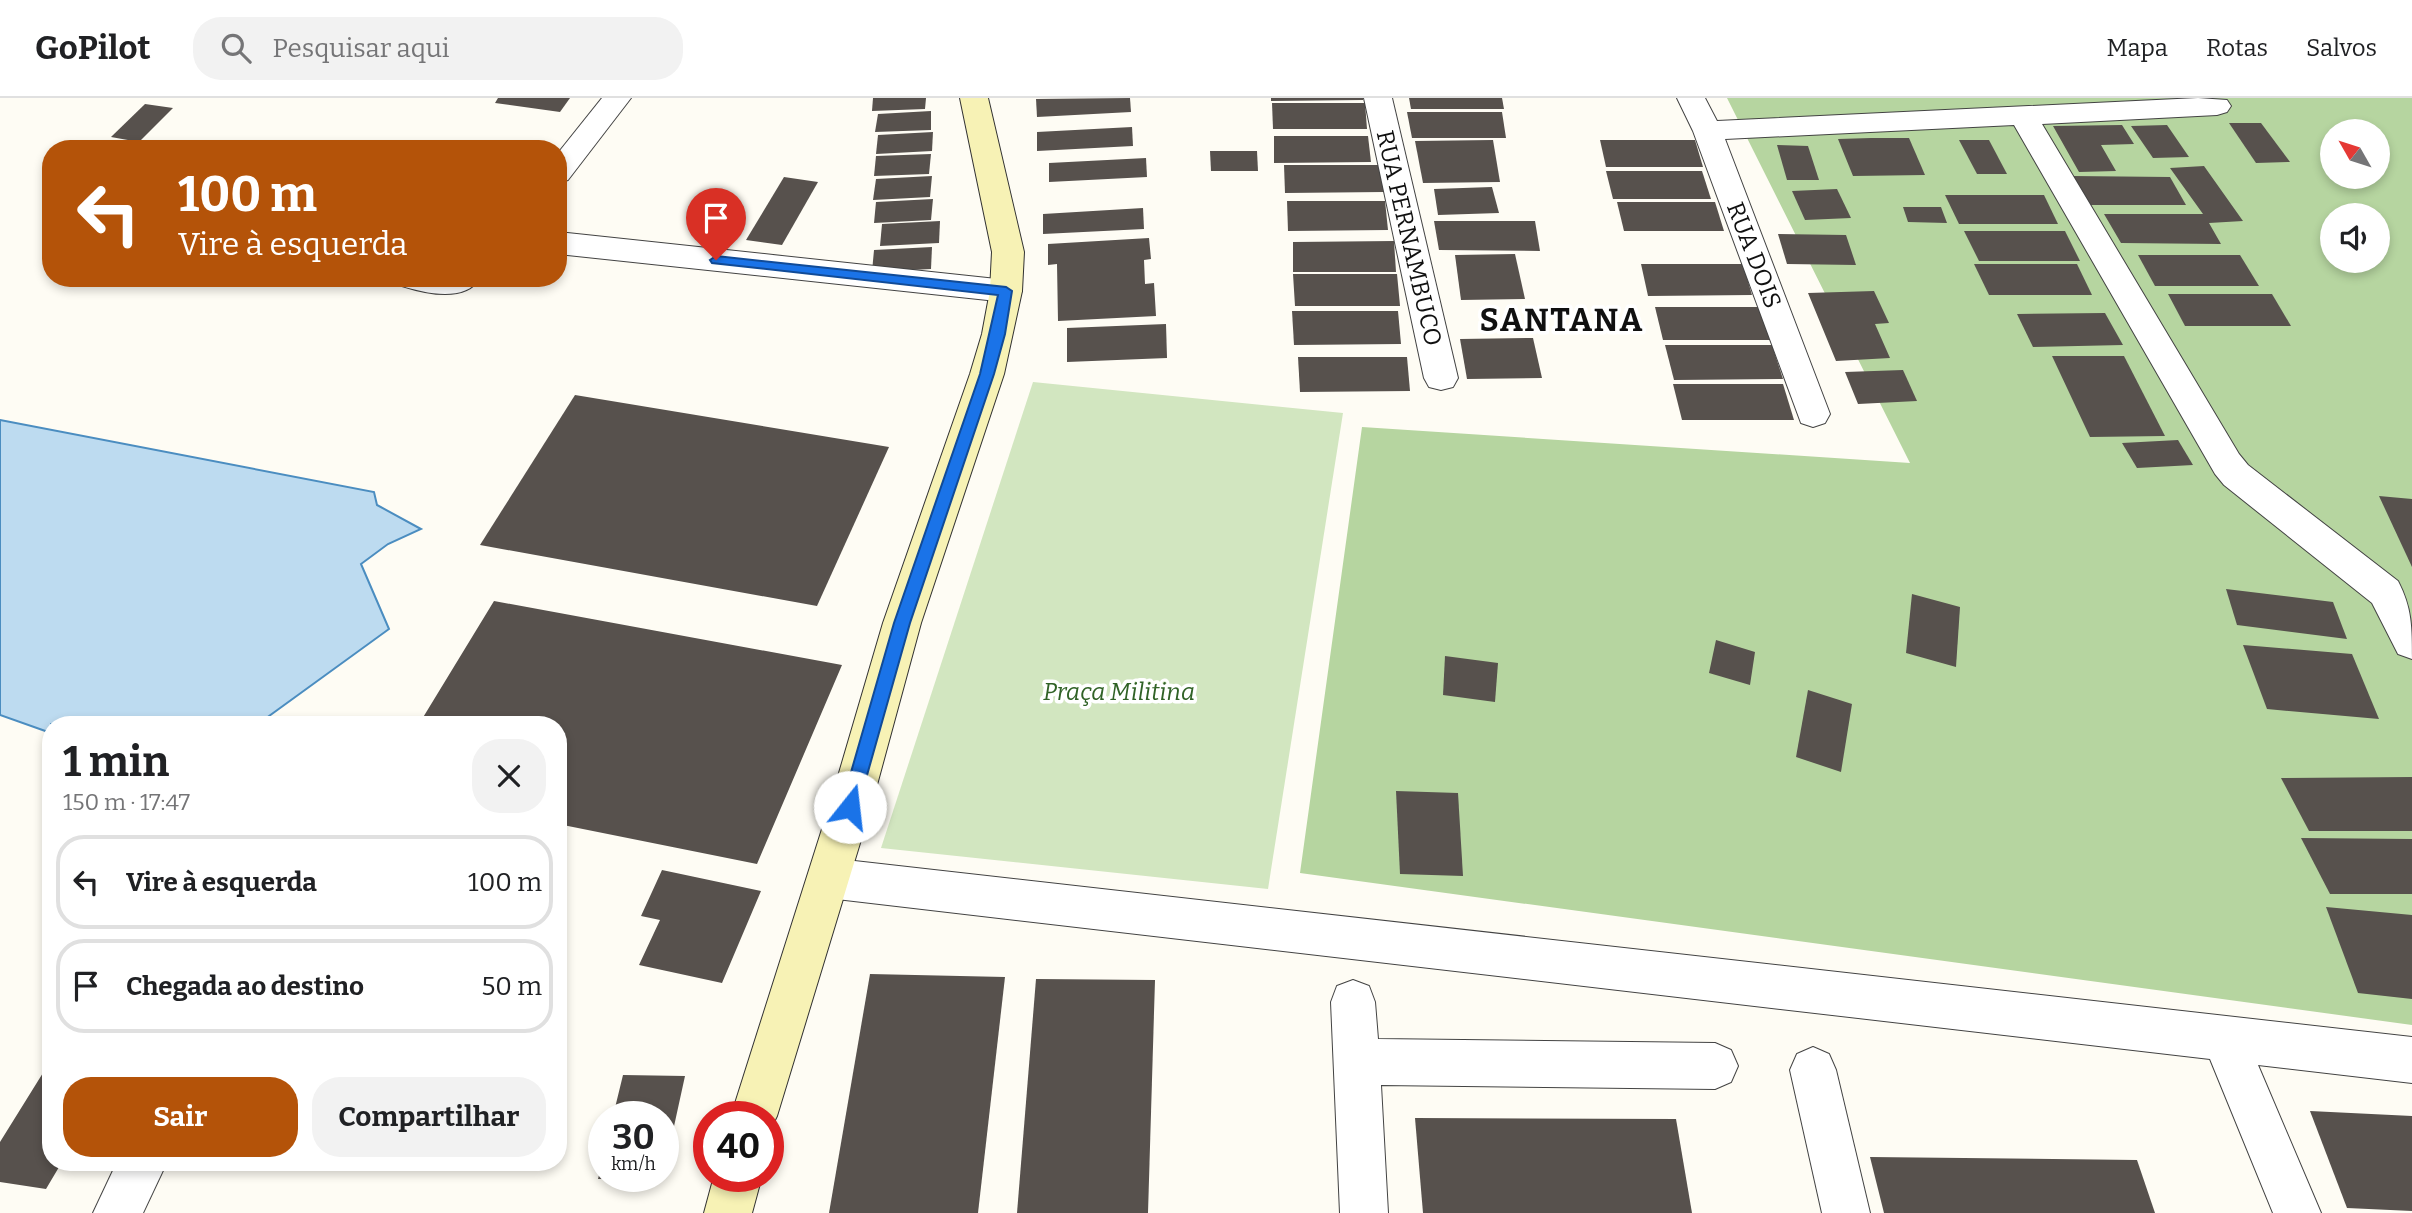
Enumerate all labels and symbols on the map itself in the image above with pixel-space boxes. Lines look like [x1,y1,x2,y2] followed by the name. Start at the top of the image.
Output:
[2320,119,2390,189] north arrow
[1371,127,1447,349] street label: RUA PERNAMBUCO
[686,188,746,260] pin
[1721,198,1787,312] street label: RUA DOIS
[1480,301,1644,339] district label: SANTANA
[1043,678,1195,706] park label: Praça Militina
[813,770,887,844] position arrow
[693,1101,784,1192] speed limit sign: 40

